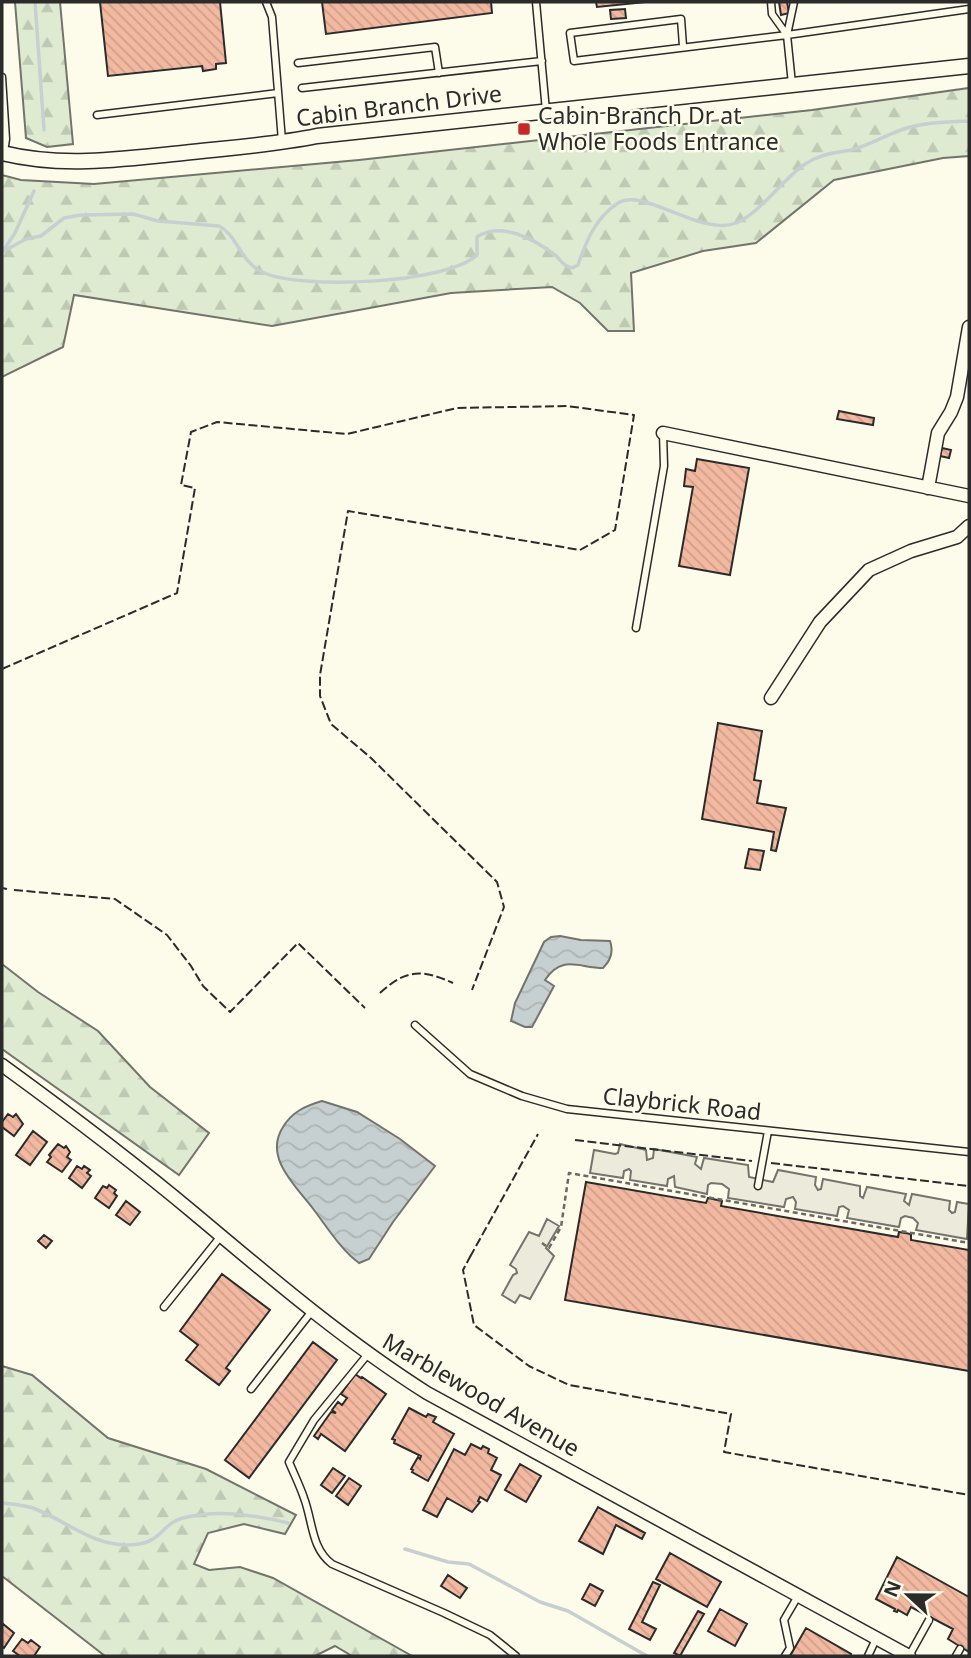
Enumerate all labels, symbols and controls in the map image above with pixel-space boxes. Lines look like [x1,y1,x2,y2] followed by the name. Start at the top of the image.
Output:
[294,77,504,133] street label: Cabin Branch Drive
[538,99,779,157] place label: Cabin Branch Dr at Whole Foods Entrance
[516,121,532,137] marker: Cabin Branch Dr at Whole Foods Entrance
[601,1079,763,1127] street label: Claybrick Road
[377,1325,586,1464] street label: Marblewood Avenue
[873,1560,943,1630] north arrow
[877,1577,907,1601] text: N

